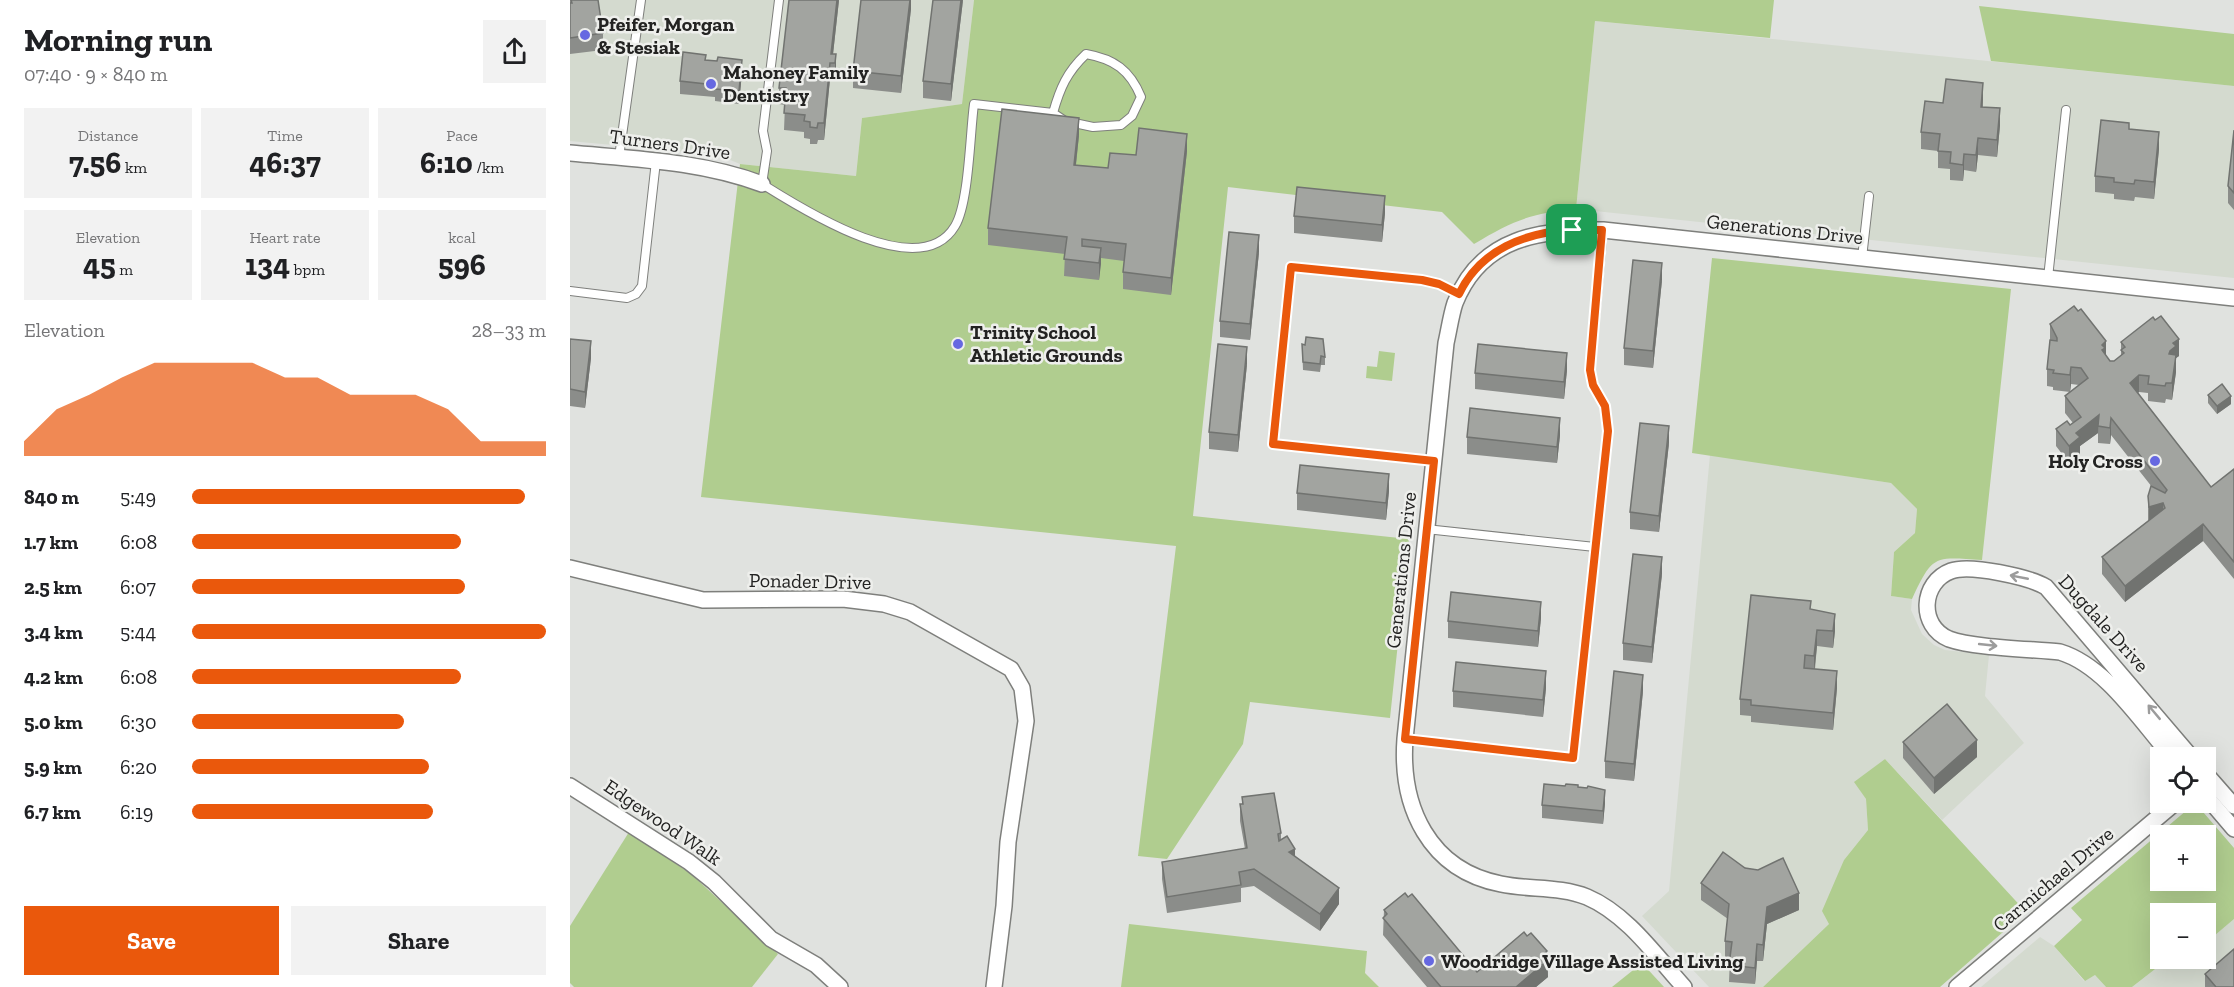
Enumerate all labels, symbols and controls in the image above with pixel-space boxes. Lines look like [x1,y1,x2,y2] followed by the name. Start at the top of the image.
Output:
[597,12,734,59] place label: Pfeifer, Morgan & Stesiak
[24,20,212,59] text: Morning run
[483,20,546,83] button: share
[578,28,592,42] marker: Pfeifer, Morgan & Stesiak
[723,60,869,107] place label: Mahoney Family Dentistry
[24,62,168,86] text: 07:40 · 9 × 840 m
[704,77,718,91] marker: Mahoney Family Dentistry
[608,124,732,164] street label: Turners Drive
[78,126,138,145] text: Distance
[267,126,303,145] text: Time
[446,126,478,145] text: Pace
[69,145,121,181] text: 7.56
[249,145,321,181] text: 46:37
[420,145,473,181] text: 6:10
[121,158,147,177] text: km
[473,158,504,177] text: /km
[1546,204,1597,255] pin
[1706,209,1864,249] street label: Generations Drive
[1555,213,1588,246] icon: arrive
[76,228,140,247] text: Elevation
[249,228,321,247] text: Heart rate
[448,228,476,247] text: kcal
[83,247,116,283] text: 45
[245,247,290,283] text: 134
[438,247,486,283] text: 596
[116,260,133,279] text: m
[290,260,325,279] text: bpm
[24,318,105,342] text: Elevation
[472,318,546,342] text: 28–33 m
[970,320,1123,367] place label: Trinity School Athletic Grounds
[951,337,965,351] marker: Trinity School Athletic Grounds
[2048,449,2143,473] place label: Holy Cross
[2148,454,2162,468] marker: Holy Cross
[24,485,79,509] text: 840 m
[120,485,156,509] text: 5:49
[1381,491,1421,649] street label: Generations Drive
[24,530,78,554] text: 1.7 km
[120,530,157,554] text: 6:08
[749,568,871,594] street label: Ponader Drive
[2054,569,2154,677] street label: Dugdale Drive
[2010,571,2029,582] one-way arrow
[24,575,82,599] text: 2.5 km
[120,575,156,599] text: 6:07
[24,620,83,644] text: 3.4 km
[120,620,156,644] text: 5:44
[1977,639,1997,650] one-way arrow
[24,665,83,689] text: 4.2 km
[120,665,157,689] text: 6:08
[2148,705,2161,721] one-way arrow
[24,710,83,734] text: 5.0 km
[120,710,156,734] text: 6:30
[2150,747,2216,969] map controls
[2150,747,2216,813] button: locate
[24,755,82,779] text: 5.9 km
[120,755,157,779] text: 6:20
[600,774,727,870] street label: Edgewood Walk
[24,800,81,824] text: 6.7 km
[120,800,153,824] text: 6:19
[1988,822,2118,936] street label: Carmichael Drive
[2150,825,2216,891] button: +
[2150,903,2216,969] button: −
[24,906,279,975] button: Save
[291,906,546,975] button: Share
[1441,949,1744,973] place label: Woodridge Village Assisted Living
[1422,954,1436,968] marker: Woodridge Village Assisted Living

